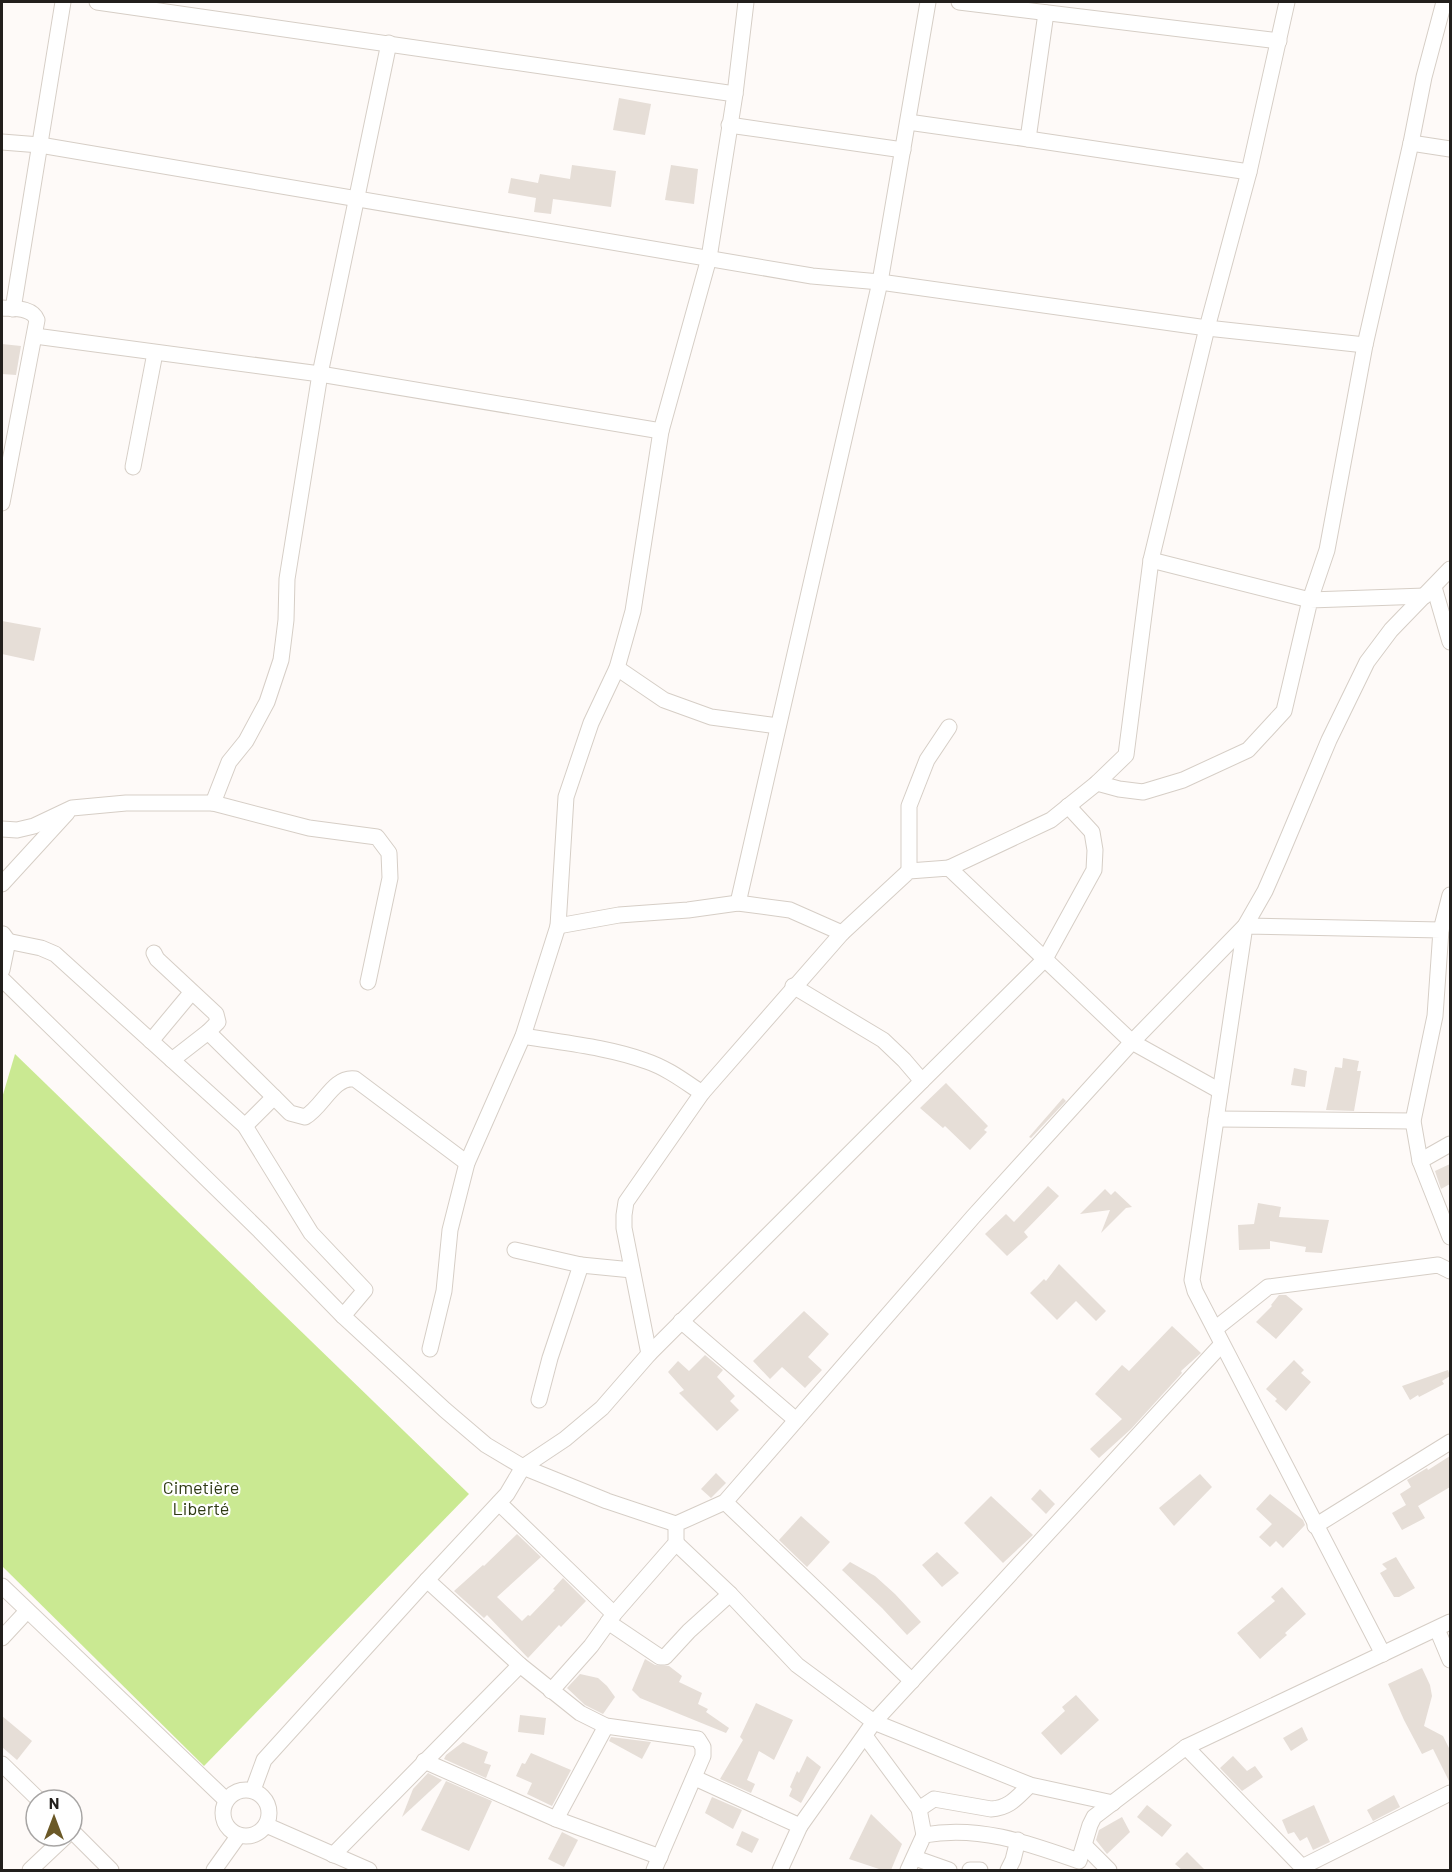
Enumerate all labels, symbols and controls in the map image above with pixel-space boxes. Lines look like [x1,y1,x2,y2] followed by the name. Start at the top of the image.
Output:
[163,1476,239,1519] park label: Cimetière Liberté
[24,1788,84,1848] north arrow
[49,1793,59,1812] text: N

